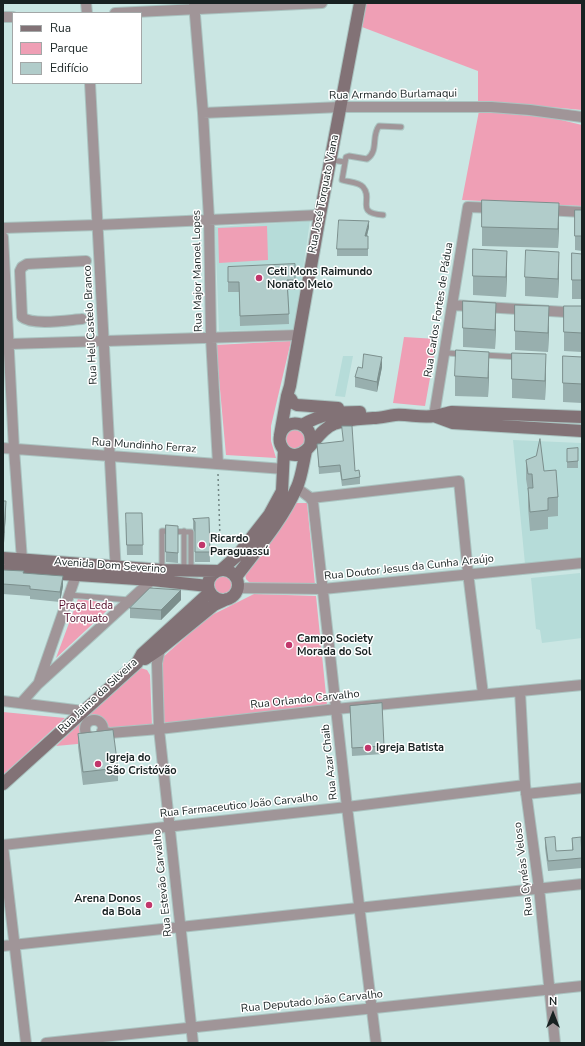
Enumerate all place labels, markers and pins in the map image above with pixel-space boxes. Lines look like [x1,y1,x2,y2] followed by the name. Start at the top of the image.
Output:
[267,265,372,291] place label: Ceti Mons Raimundo Nonato Melo
[254,273,264,283] marker: Ceti Mons Raimundo Nonato Melo
[210,532,269,558] place label: Ricardo Paraguassú
[197,540,207,550] marker: Ricardo Paraguassú
[297,632,373,658] place label: Campo Society Morada do Sol
[284,640,294,650] marker: Campo Society Morada do Sol
[376,741,444,755] place label: Igreja Batista
[363,743,373,753] marker: Igreja Batista
[106,751,177,777] place label: Igreja do São Cristóvão
[93,759,103,769] marker: Igreja do São Cristóvão
[74,892,141,918] place label: Arena Donos da Bola
[144,900,154,910] marker: Arena Donos da Bola

